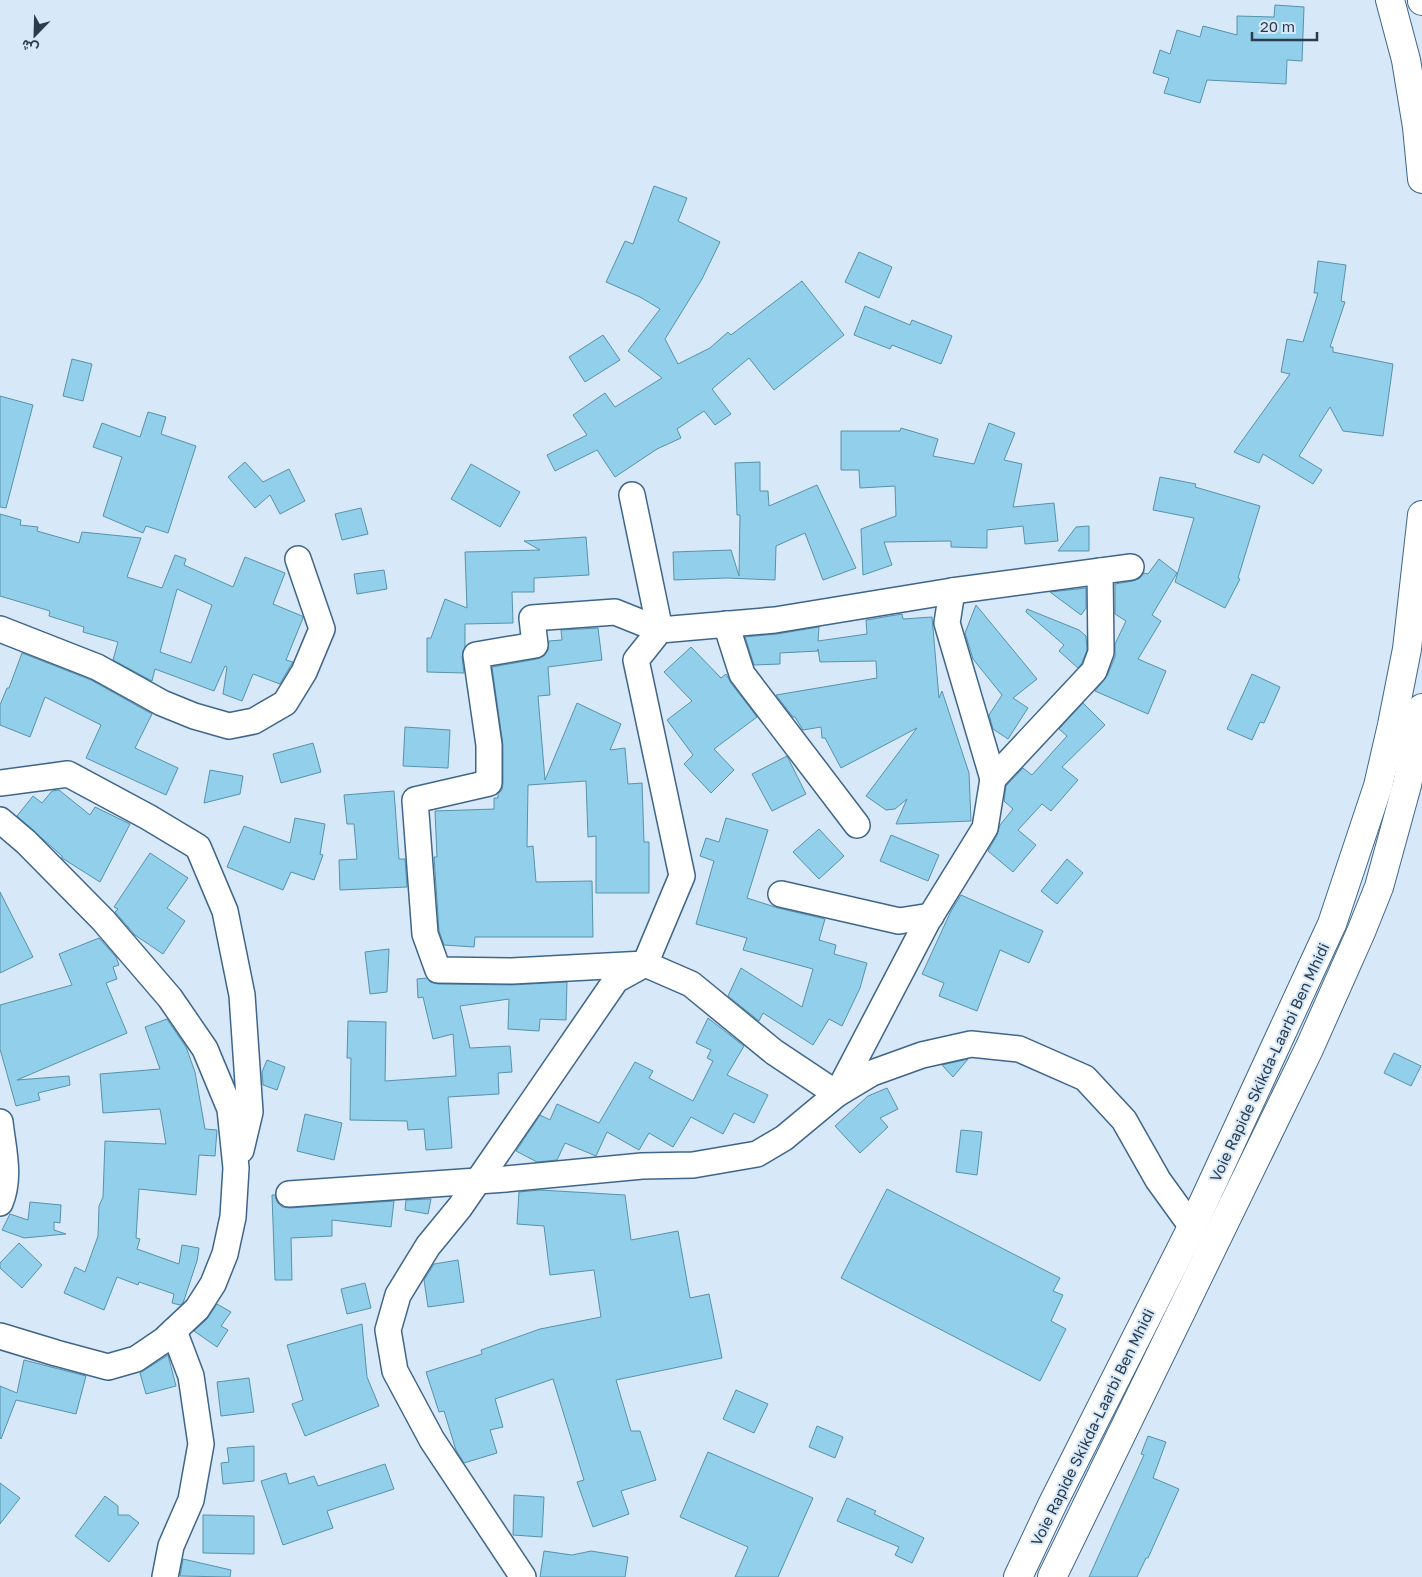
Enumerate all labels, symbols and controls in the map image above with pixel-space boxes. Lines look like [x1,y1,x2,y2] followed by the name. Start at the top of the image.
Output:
[10,10,60,60] north arrow
[1252,10,1317,42] scale bar
[1260,17,1295,35] text: 20 m
[19,35,41,59] text: ش
[1206,940,1332,1184] street label: Voie Rapide Skikda-Laarbi Ben Mhidi
[1027,1306,1157,1548] street label: Voie Rapide Skikda-Laarbi Ben Mhidi

